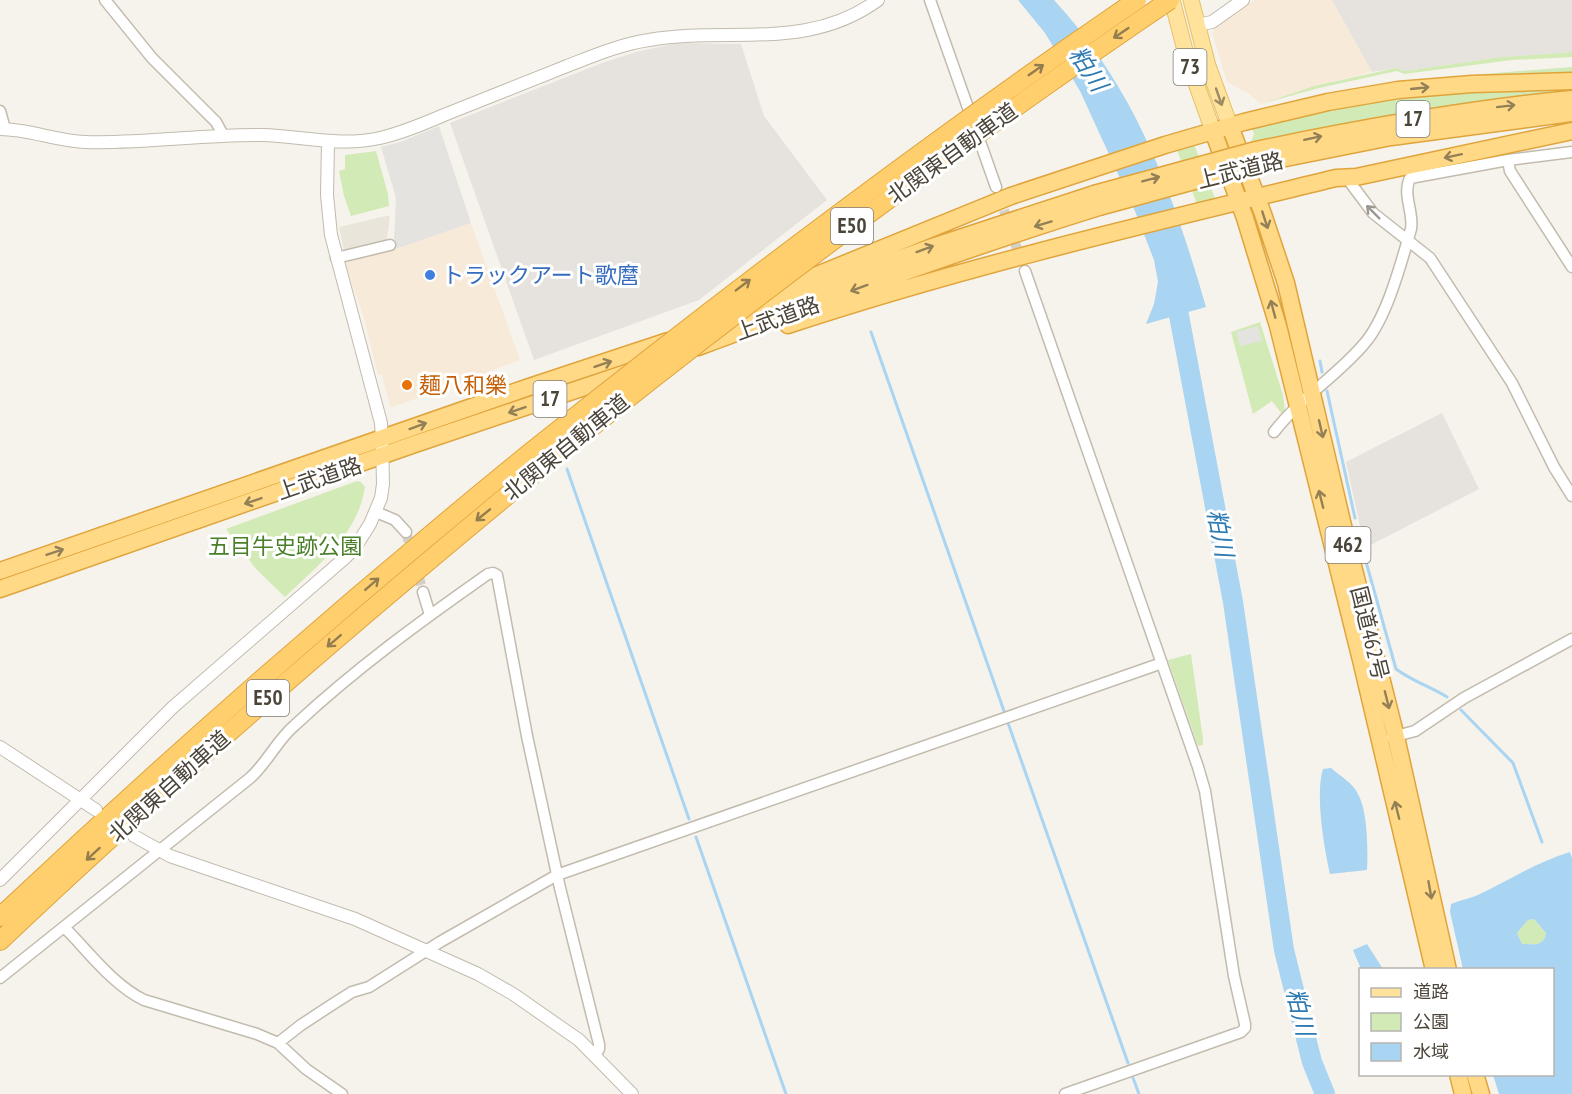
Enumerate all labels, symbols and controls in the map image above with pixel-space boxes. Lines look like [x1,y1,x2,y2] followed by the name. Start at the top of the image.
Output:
[1113,27,1130,39] one-way arrow
[1062,40,1116,100] water label: 粕川
[1174,49,1206,85] road number: 73
[1027,64,1043,76] one-way arrow
[1409,82,1429,93] one-way arrow
[1214,87,1225,105] one-way arrow
[881,96,1023,210] street label: 北関東自動車道
[1495,100,1515,111] one-way arrow
[1396,101,1430,137] road number: 17
[1303,132,1323,143] one-way arrow
[1194,146,1286,194] street label: 上武道路
[1444,150,1463,162] one-way arrow
[1141,172,1160,184] one-way arrow
[1366,205,1381,219] one-way arrow
[831,208,873,244] road number: E50
[1260,211,1271,230] one-way arrow
[1034,219,1053,230] one-way arrow
[915,243,934,254] one-way arrow
[442,261,639,289] place label: トラックアート歌麿
[423,268,437,282] marker: トラックアート歌麿
[735,279,751,292] one-way arrow
[850,283,869,294] one-way arrow
[731,290,823,346] street label: 上武道路
[1267,300,1279,319] one-way arrow
[593,357,612,368] one-way arrow
[419,371,507,399] place label: 麺八和樂
[400,378,414,392] marker: 麺八和樂
[534,381,566,417] road number: 17
[497,388,635,506] street label: 北関東自動車道
[508,405,527,416] one-way arrow
[408,419,427,430] one-way arrow
[1315,419,1327,438] one-way arrow
[273,450,365,506] street label: 上武道路
[1314,489,1326,508] one-way arrow
[245,496,263,507] one-way arrow
[1201,506,1241,562] water label: 粕川
[475,508,491,521] one-way arrow
[1326,527,1370,563] road number: 462
[208,532,362,560] park label: 五目牛史跡公園
[45,545,64,556] one-way arrow
[364,577,379,591] one-way arrow
[1345,583,1395,683] street label: 国道462号
[327,634,342,648] one-way arrow
[247,680,289,716] road number: E50
[1381,690,1393,709] one-way arrow
[102,724,236,848] street label: 北関東自動車道
[1390,801,1402,820] one-way arrow
[86,847,101,861] one-way arrow
[1425,880,1436,899] one-way arrow
[1359,968,1554,1076] legend
[1413,980,1449,1003] text: 道路
[1280,985,1322,1042] water label: 粕川
[1413,1010,1449,1033] text: 公園
[1413,1040,1449,1063] text: 水域

